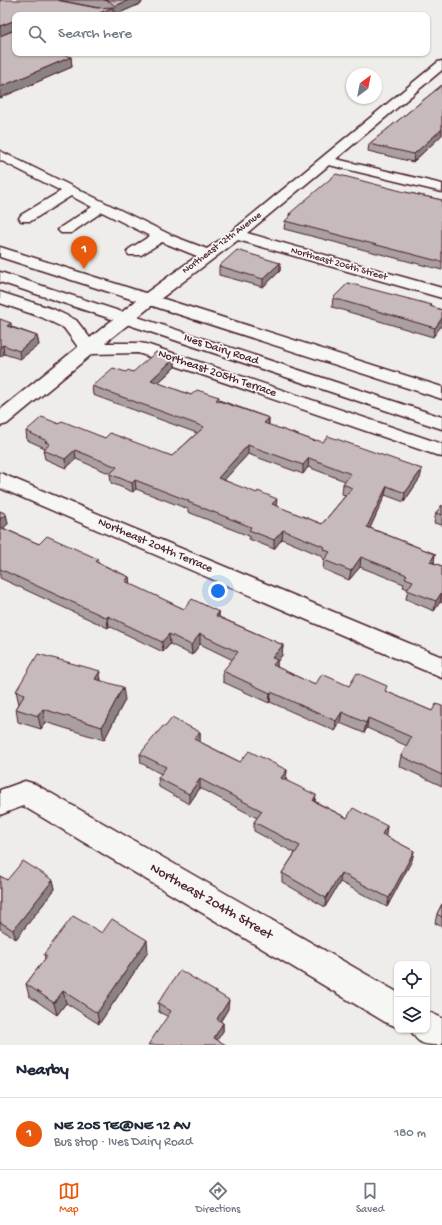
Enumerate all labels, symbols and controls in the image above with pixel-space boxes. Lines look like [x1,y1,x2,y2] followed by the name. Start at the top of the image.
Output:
[12,12,430,56] search box
[26,23,48,45] icon: search
[58,25,132,43] text: Search here
[346,68,382,104] north arrow
[180,209,265,277] street label: Northeast 12th Avenue
[71,236,97,269] pin: 1
[289,244,389,284] street label: Northeast 206th Street
[182,331,261,369] street label: Ives Dairy Road
[156,347,279,401] street label: Northeast 205th Terrace
[95,515,215,577] street label: Northeast 204th Terrace
[208,581,228,601] your location
[147,860,277,945] street label: Northeast 204th Street
[394,961,430,1033] map controls
[394,961,430,997] button: locate
[394,997,430,1033] button: layers
[16,1061,69,1081] text: Nearby
[54,1117,191,1135] text: NE 205 TE@NE 12 AV
[26,1126,32,1141] text: 1
[394,1126,426,1141] text: 180 m
[54,1135,193,1150] text: Bus stop · Ives Dairy Road
[58,1180,80,1216] tab: Map
[196,1180,240,1216] tab: Directions
[356,1180,384,1216] tab: Saved

